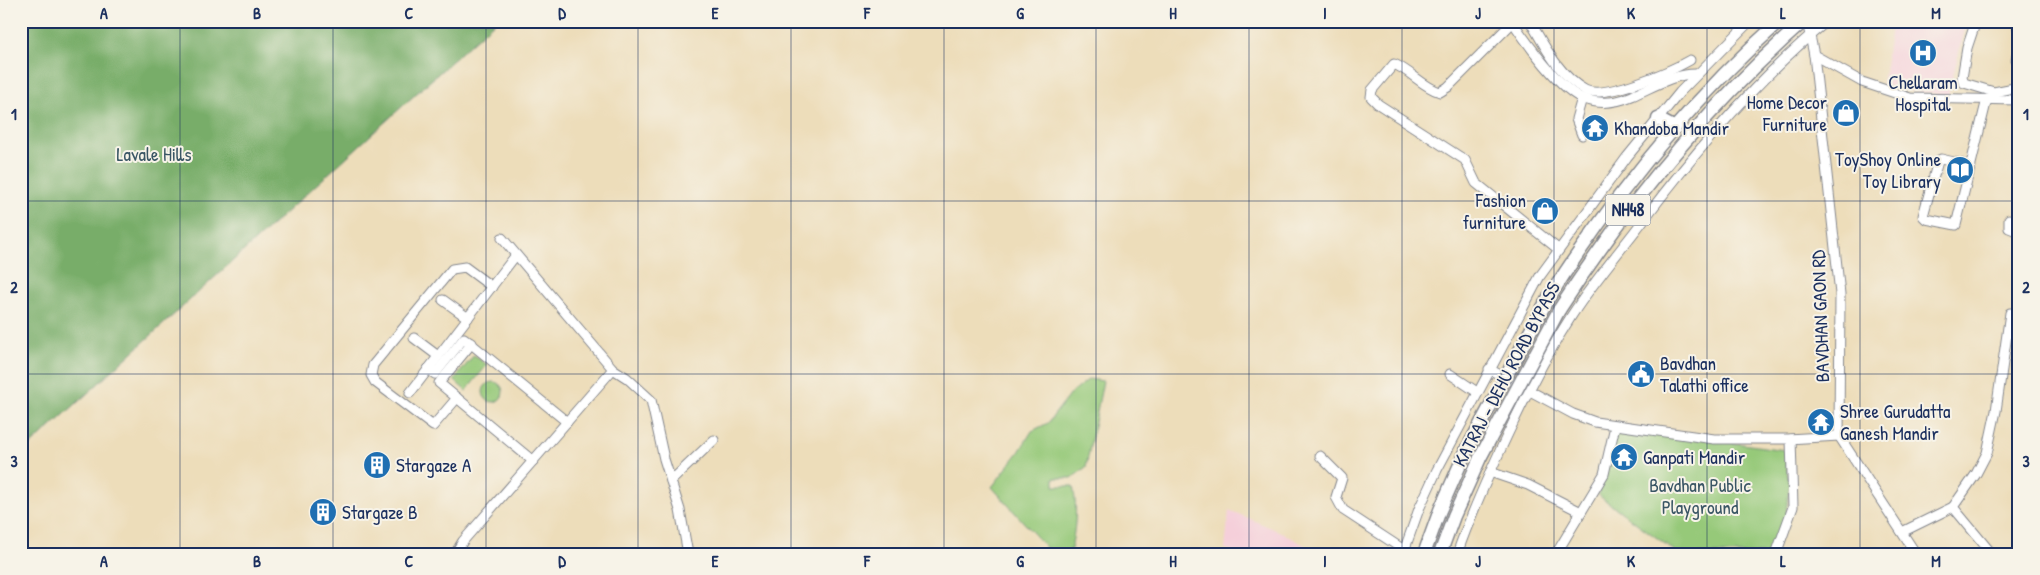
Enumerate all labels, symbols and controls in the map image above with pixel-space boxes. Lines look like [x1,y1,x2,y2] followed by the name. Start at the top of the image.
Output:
[100,2,108,24] text: A
[253,2,261,24] text: B
[405,2,414,24] text: C
[558,2,566,24] text: D
[711,2,719,24] text: E
[863,2,871,24] text: F
[1016,2,1024,24] text: G
[1169,2,1177,24] text: H
[1323,2,1327,24] text: I
[1475,2,1481,24] text: J
[1627,2,1636,24] text: K
[1780,2,1786,24] text: L
[1931,2,1941,24] text: M
[1908,38,1938,68] hospital icon: Chellaram Hospital
[1888,69,1958,117] place label: Chellaram Hospital
[1747,89,1828,137] place label: Home Decor Furniture
[1831,98,1861,128] shop icon: Home Decor Furniture
[11,103,17,125] text: 1
[2023,103,2029,125] text: 1
[1580,113,1610,143] temple icon: Khandoba Mandir
[1614,115,1730,141] place label: Khandoba Mandir
[116,141,192,167] park label: Lavale Hills
[1835,146,1941,194] place label: ToyShoy Online Toy Library
[1945,155,1975,185] library icon: ToyShoy Online Toy Library
[1462,187,1526,235] place label: Fashion furniture
[1606,194,1650,226] road number: NH48
[1530,196,1560,226] shop icon: Fashion furniture
[1805,249,1835,383] street label: BAVDHAN GAON RD
[10,276,18,298] text: 2
[2022,276,2030,298] text: 2
[1446,277,1566,471] street label: KATRAJ - DEHU ROAD BYPASS
[1660,350,1749,398] place label: Bavdhan Talathi office
[1626,359,1656,389] public building icon: Bavdhan Talathi office
[1840,398,1951,446] place label: Shree Gurudatta Ganesh Mandir
[1806,407,1836,437] temple icon: Shree Gurudatta Ganesh Mandir
[1609,442,1639,472] temple icon: Ganpati Mandir
[1643,444,1746,470] place label: Ganpati Mandir
[10,450,18,472] text: 3
[362,450,392,480] building icon: Stargaze A
[2022,450,2030,472] text: 3
[396,452,471,478] place label: Stargaze A
[1649,472,1751,520] park label: Bavdhan Public Playground
[308,497,338,527] building icon: Stargaze B
[342,499,418,525] place label: Stargaze B
[100,550,108,572] text: A
[253,550,261,572] text: B
[405,550,414,572] text: C
[558,550,566,572] text: D
[711,550,719,572] text: E
[863,550,871,572] text: F
[1016,550,1024,572] text: G
[1169,550,1177,572] text: H
[1323,550,1327,572] text: I
[1475,550,1481,572] text: J
[1627,550,1636,572] text: K
[1780,550,1786,572] text: L
[1931,550,1941,572] text: M

